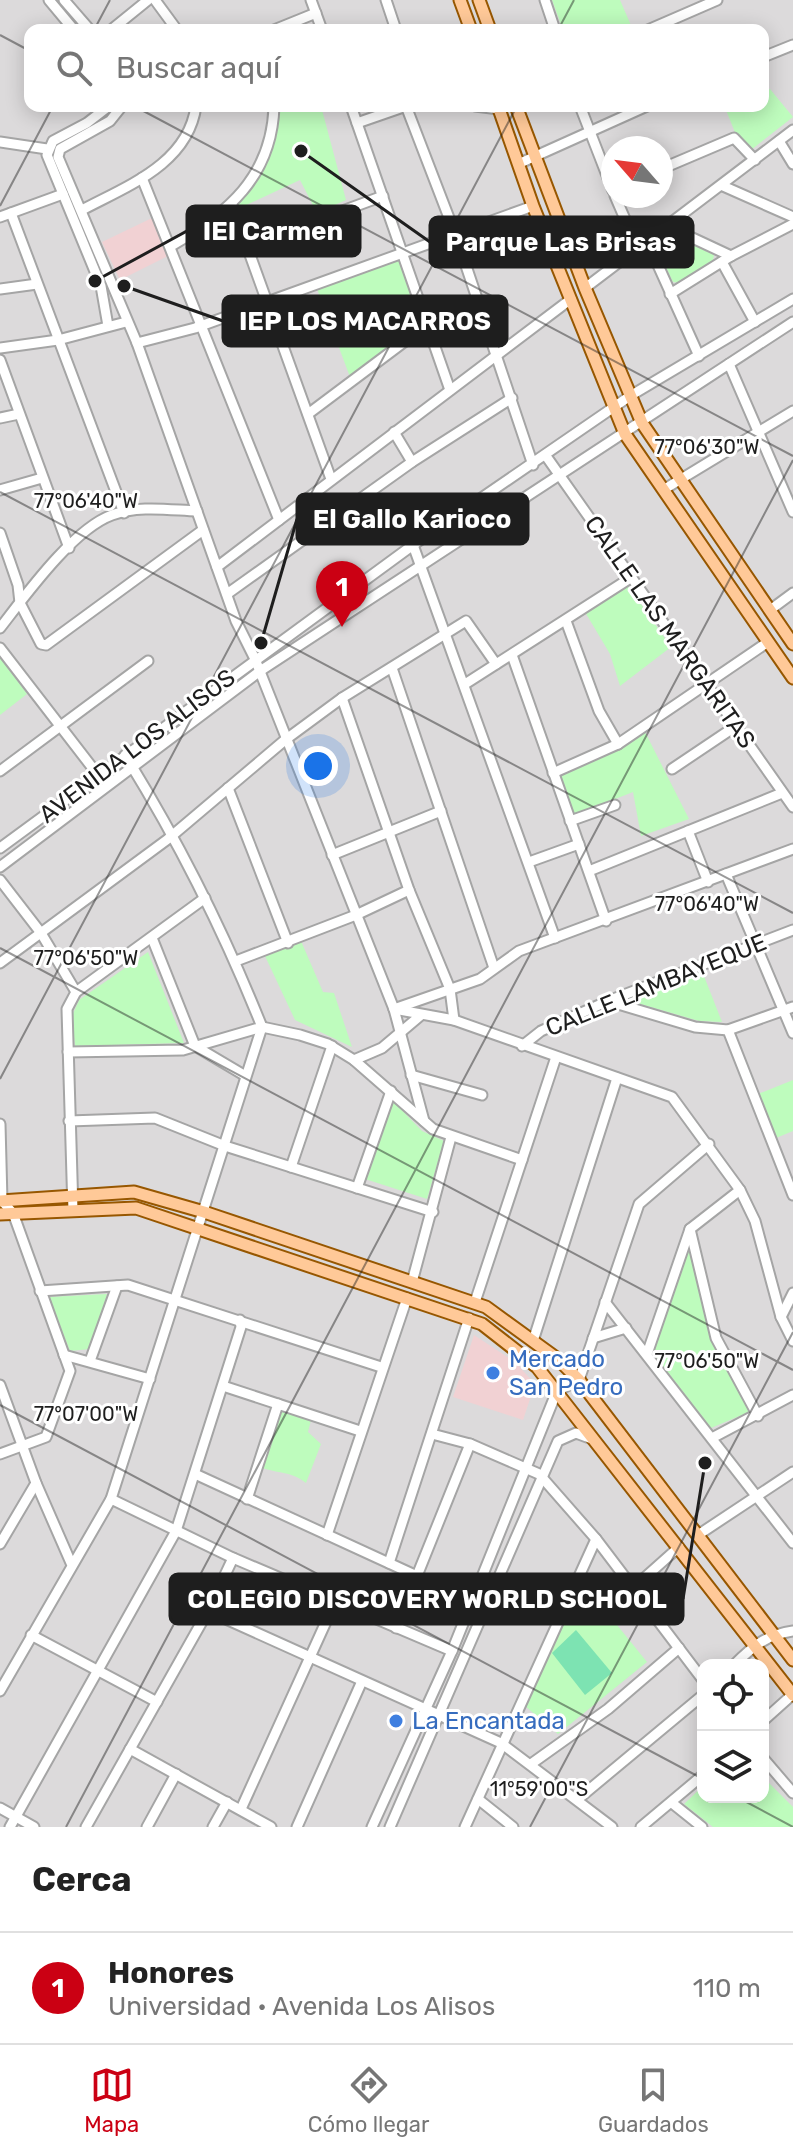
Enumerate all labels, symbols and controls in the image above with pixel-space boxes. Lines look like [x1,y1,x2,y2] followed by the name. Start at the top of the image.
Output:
[24,24,769,112] search box
[52,46,96,90] icon: search
[116,50,280,86] text: Buscar aquí
[601,136,673,208] north arrow
[187,206,360,256] callout: IEI Carmen
[203,216,343,247] text: IEI Carmen
[430,217,693,267] callout: Parque Las Brisas
[446,227,676,258] text: Parque Las Brisas
[223,296,507,346] callout: IEP LOS MACARROS
[239,306,491,337] text: IEP LOS MACARROS
[655,435,759,459] text: 77°06'30"W
[34,489,138,513] text: 77°06'40"W
[297,494,528,544] callout: El Gallo Karioco
[313,504,511,535] text: El Gallo Karioco
[579,510,761,754] street label: CALLE LAS MARGARITAS
[316,561,368,627] pin: 1
[34,663,240,829] street label: AVENIDA LOS ALISOS
[298,746,338,786] your location
[655,892,759,916] text: 77°06'40"W
[541,928,771,1042] street label: CALLE LAMBAYEQUE
[34,946,138,970] text: 77°06'50"W
[509,1345,623,1401] place label: Mercado San Pedro
[655,1349,759,1373] text: 77°06'50"W
[484,1364,502,1382] marker: Mercado San Pedro
[34,1402,138,1426] text: 77°07'00"W
[170,1574,683,1624] callout: COLEGIO DISCOVERY WORLD SCHOOL
[187,1584,667,1615] text: COLEGIO DISCOVERY WORLD SCHOOL
[697,1659,769,1803] map controls
[697,1659,769,1731] button: locate
[412,1707,565,1735] place label: La Encantada
[387,1712,405,1730] marker: La Encantada
[697,1731,769,1803] button: layers
[490,1777,588,1801] text: 11°59'00"S
[32,1859,131,1900] text: Cerca
[108,1955,234,1991] text: Honores
[52,1973,64,2004] text: 1
[693,1973,761,2004] text: 110 m
[108,1991,495,2022] text: Universidad · Avenida Los Alisos
[84,2063,139,2138] tab: Mapa
[308,2063,429,2138] tab: Cómo llegar
[598,2063,709,2138] tab: Guardados

